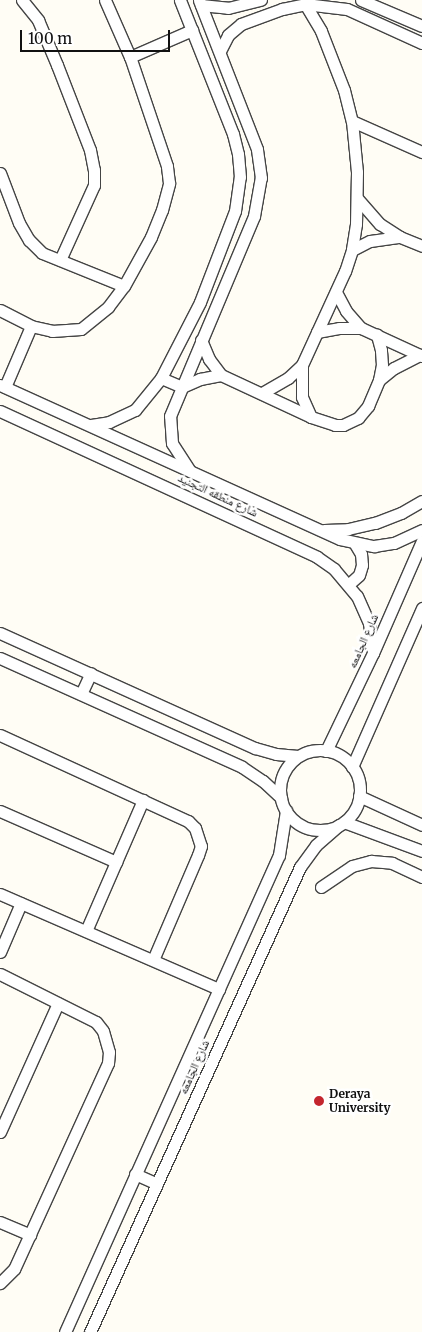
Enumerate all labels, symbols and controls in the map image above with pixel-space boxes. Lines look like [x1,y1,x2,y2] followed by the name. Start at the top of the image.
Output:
[22,20,172,52] scale bar
[28,29,72,48] text: 100 m
[176,470,260,520] street label: شارع منطقه التجنيد
[345,612,381,670] street label: شارع الجامعه
[176,1038,212,1096] street label: شارع الجامعه
[329,1087,391,1115] place label: Deraya University
[313,1095,325,1107] marker: Deraya University

